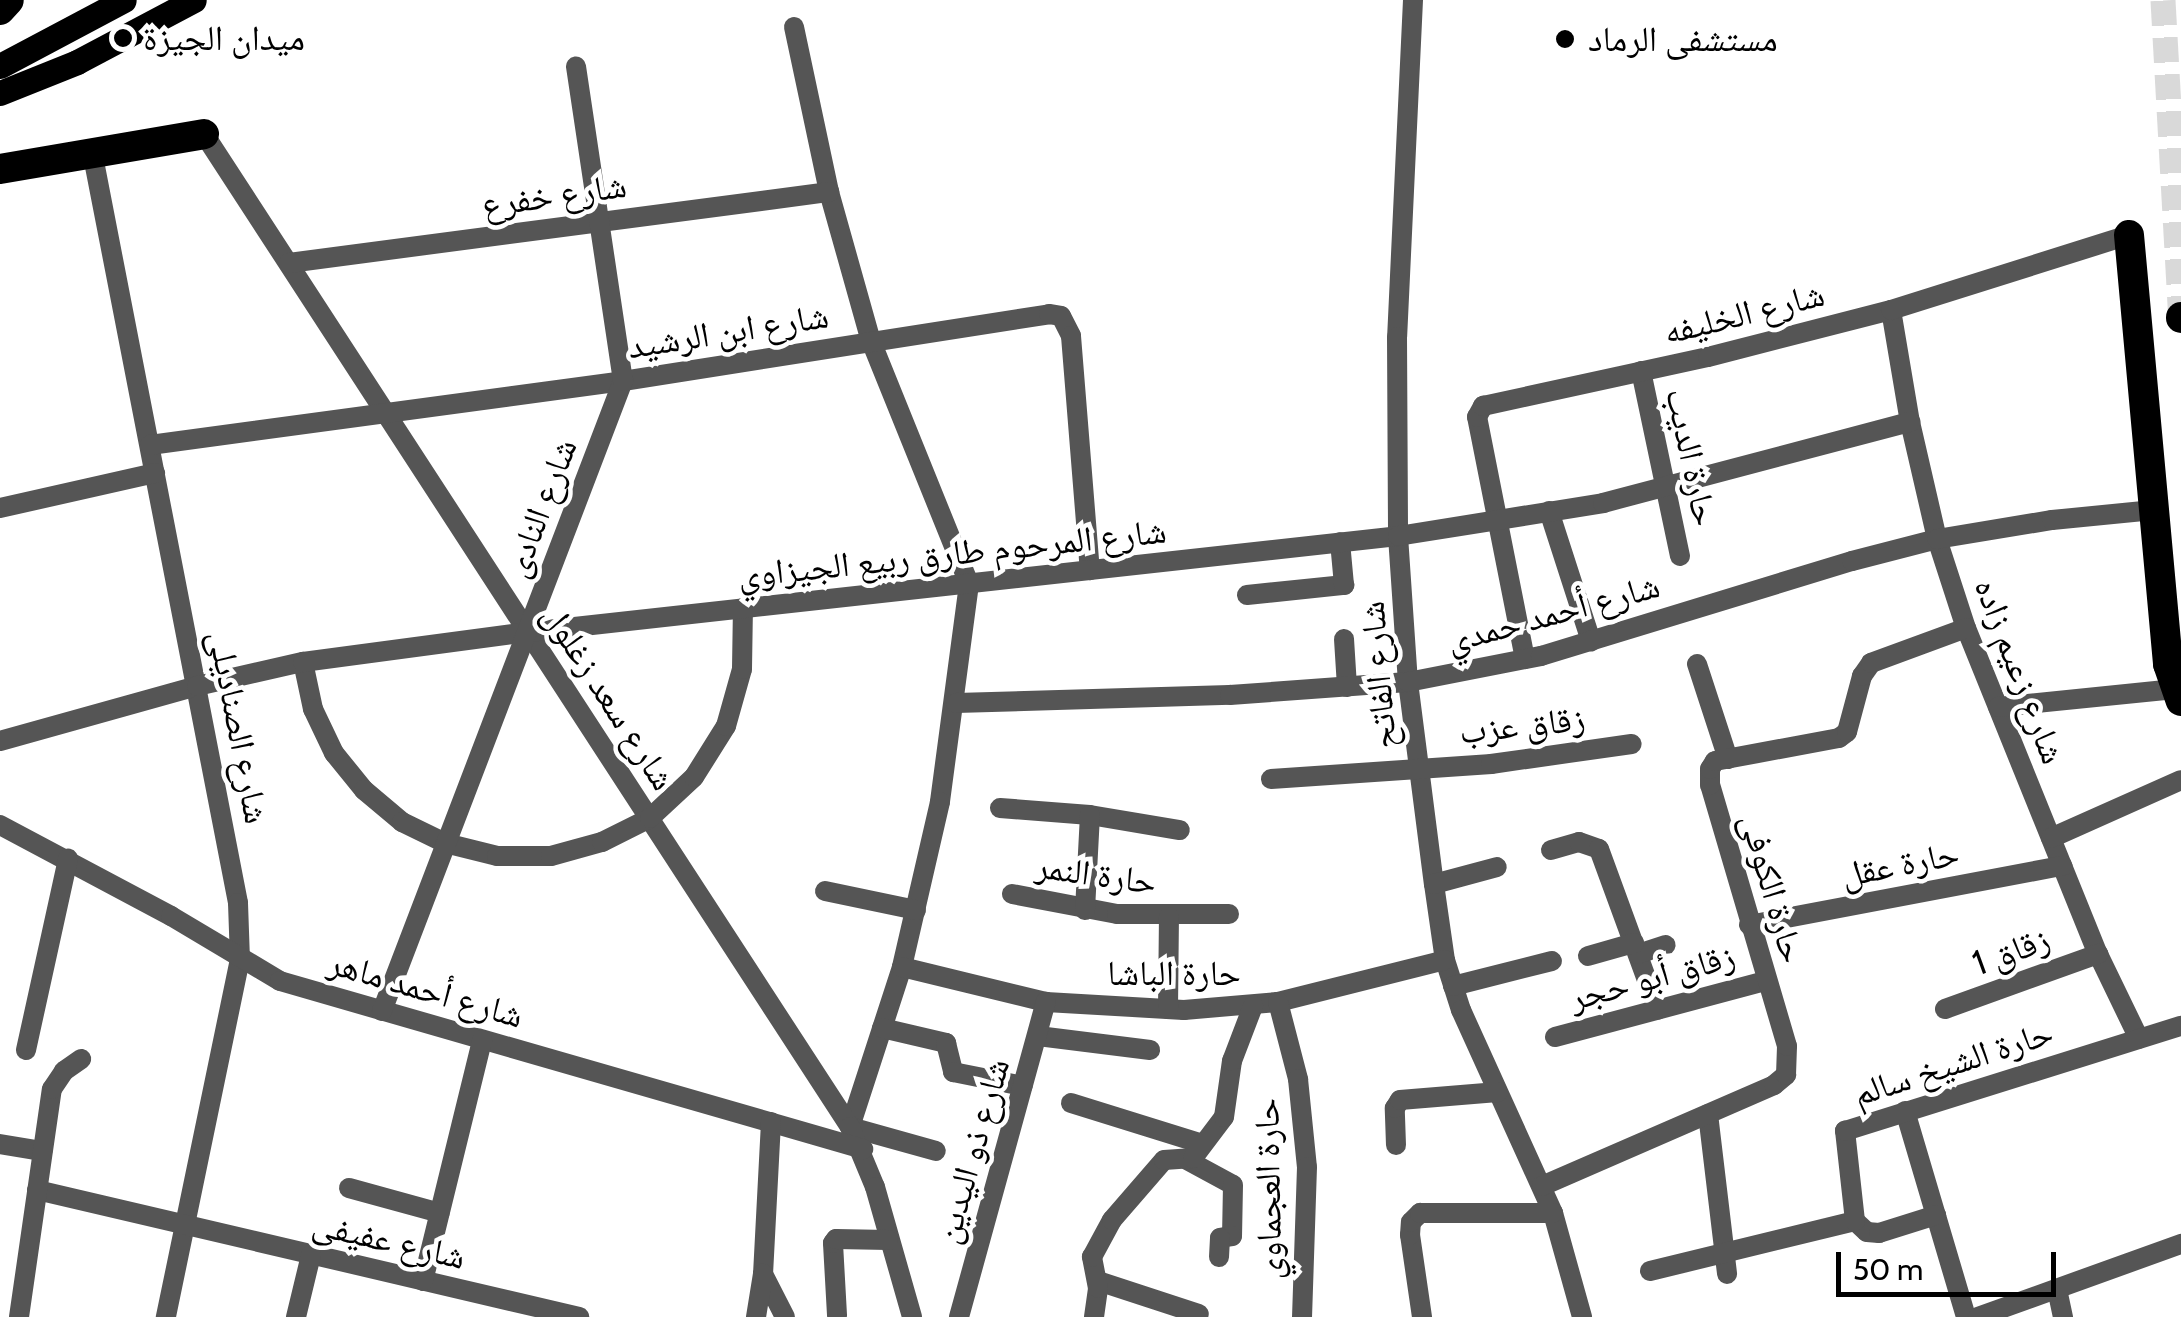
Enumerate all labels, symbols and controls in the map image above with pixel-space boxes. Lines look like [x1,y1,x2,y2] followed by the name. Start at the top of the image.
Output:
[143,17,305,59] place label: ميدان الجيزة
[1588,18,1778,60] place label: مستشفى الرماد
[1552,26,1578,52] marker: مستشفى الرماد
[112,27,134,49] marker: ميدان الجيزة
[479,164,629,226] street label: شارع خفرع
[1659,273,1829,353] street label: شارع الخليفه
[625,294,831,368] street label: شارع ابن الرشيد
[1657,384,1727,530] street label: حارة الديب
[494,433,586,583] street label: شارع النادى
[736,510,1168,596] street label: شارع المرحوم طارق ربيع الجيزاوي
[1442,564,1664,662] street label: شارع أحمد حمدي
[1965,572,2075,770] street label: شارع زعيم زاده
[533,596,685,798] street label: شارع سعد زغلول
[1351,600,1405,750] street label: شارع الفاتح
[200,627,278,827] street label: شارع الصناديلى
[1457,698,1587,752] street label: زقاق عزب
[1732,808,1814,968] street label: حارة الكوفى
[1838,832,1962,896] street label: حارة عقل
[1033,845,1159,903] street label: حارة النمر
[1967,918,2055,984] street label: زقاق 1
[1565,935,1739,1019] street label: زقاق أبو حجر
[324,941,528,1037] street label: شارع أحمد ماهر
[1107,952,1241,994] street label: حارة الباشا
[1848,1011,2058,1115] street label: حارة الشيخ سالم
[926,1054,1018,1248] street label: شارع ذو اليدين
[1245,1098,1291,1280] street label: حارة العجماوي
[308,1202,470,1278] street label: شارع عفيفى
[1841,1232,2061,1294] scale bar
[1853,1251,1923,1288] text: 50 m

